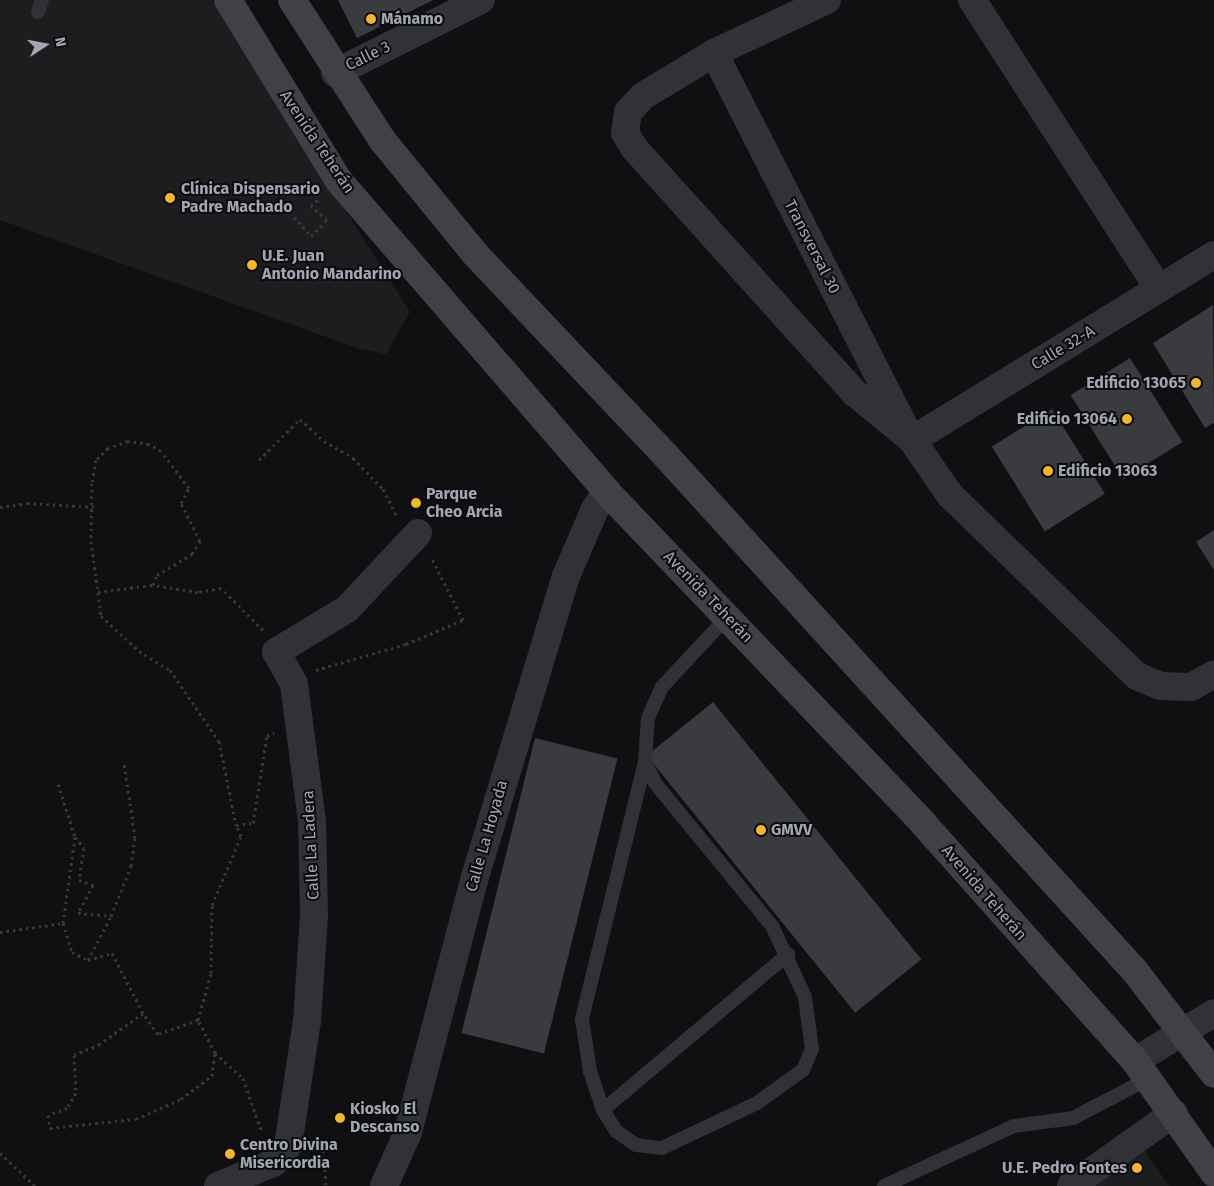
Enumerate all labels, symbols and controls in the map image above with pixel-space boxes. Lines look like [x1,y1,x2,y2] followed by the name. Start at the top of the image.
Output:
[381,9,443,29] place label: Mánamo
[365,13,377,25] marker: Mánamo
[20,20,70,70] north arrow
[51,36,69,48] text: N
[342,37,394,75] street label: Calle 3
[275,87,359,197] street label: Avenida Teherán
[181,179,320,217] place label: Clínica Dispensario Padre Machado
[163,191,177,205] marker: Clínica Dispensario Padre Machado
[780,197,844,297] street label: Transversal 30
[262,246,401,284] place label: U.E. Juan Antonio Mandarino
[246,259,258,271] marker: U.E. Juan Antonio Mandarino
[1028,322,1098,374] street label: Calle 32-A
[1086,373,1186,393] place label: Edificio 13065
[1190,377,1202,389] marker: Edificio 13065
[1017,409,1117,429] place label: Edificio 13064
[1121,413,1133,425] marker: Edificio 13064
[1058,461,1157,481] place label: Edificio 13063
[1042,465,1054,477] marker: Edificio 13063
[426,484,503,522] place label: Parque Cheo Arcia
[410,497,422,509] marker: Parque Cheo Arcia
[659,547,757,647] street label: Avenida Teherán
[462,778,512,894] street label: Calle La Hoyada
[299,790,323,900] street label: Calle La Ladera
[771,820,812,840] place label: GMVV
[755,824,767,836] marker: GMVV
[937,841,1031,945] street label: Avenida Teherán
[350,1099,420,1137] place label: Kiosko El Descanso
[334,1112,346,1124] marker: Kiosko El Descanso
[240,1135,338,1173] place label: Centro Divina Misericordia
[224,1148,236,1160] marker: Centro Divina Misericordia
[1002,1158,1127,1178] place label: U.E. Pedro Fontes
[1131,1162,1143,1174] marker: U.E. Pedro Fontes

